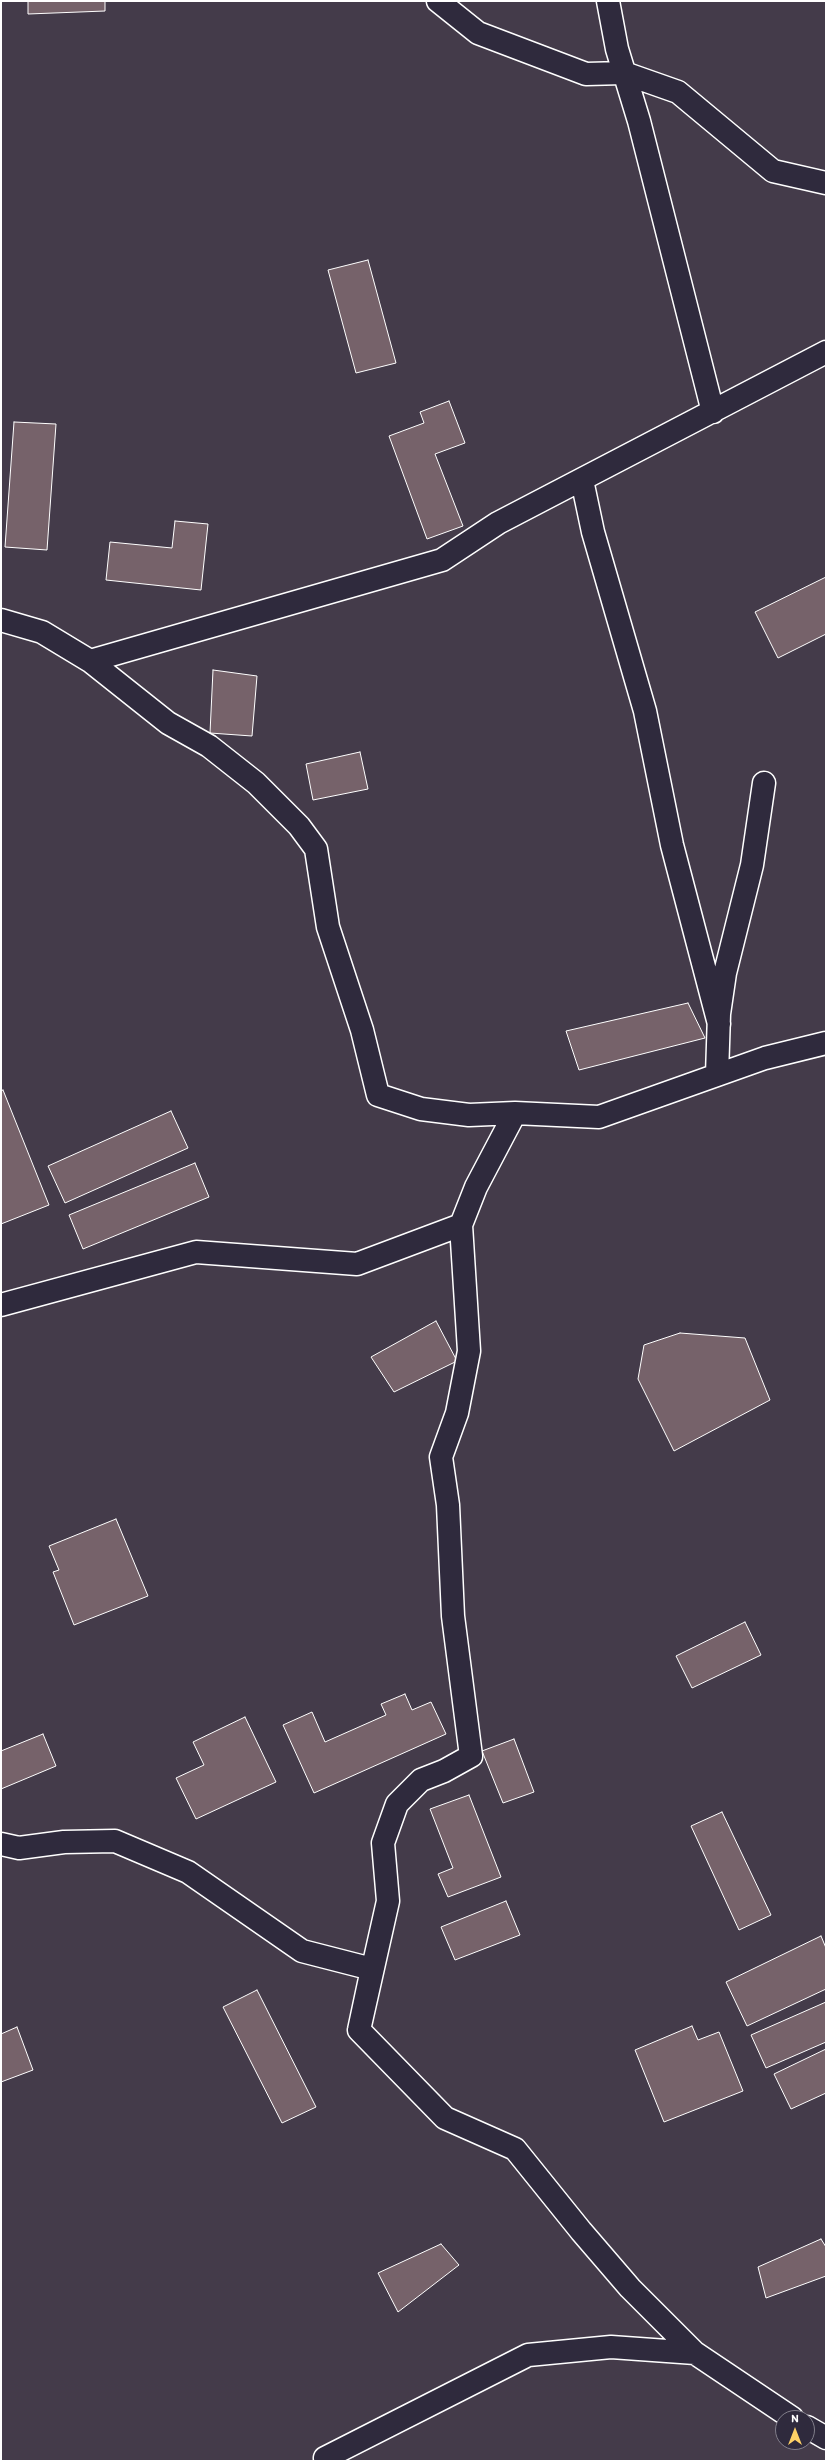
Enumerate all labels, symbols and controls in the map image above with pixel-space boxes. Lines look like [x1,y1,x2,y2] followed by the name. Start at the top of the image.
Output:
[775,2410,815,2450] north arrow
[791,2412,799,2425] text: N

